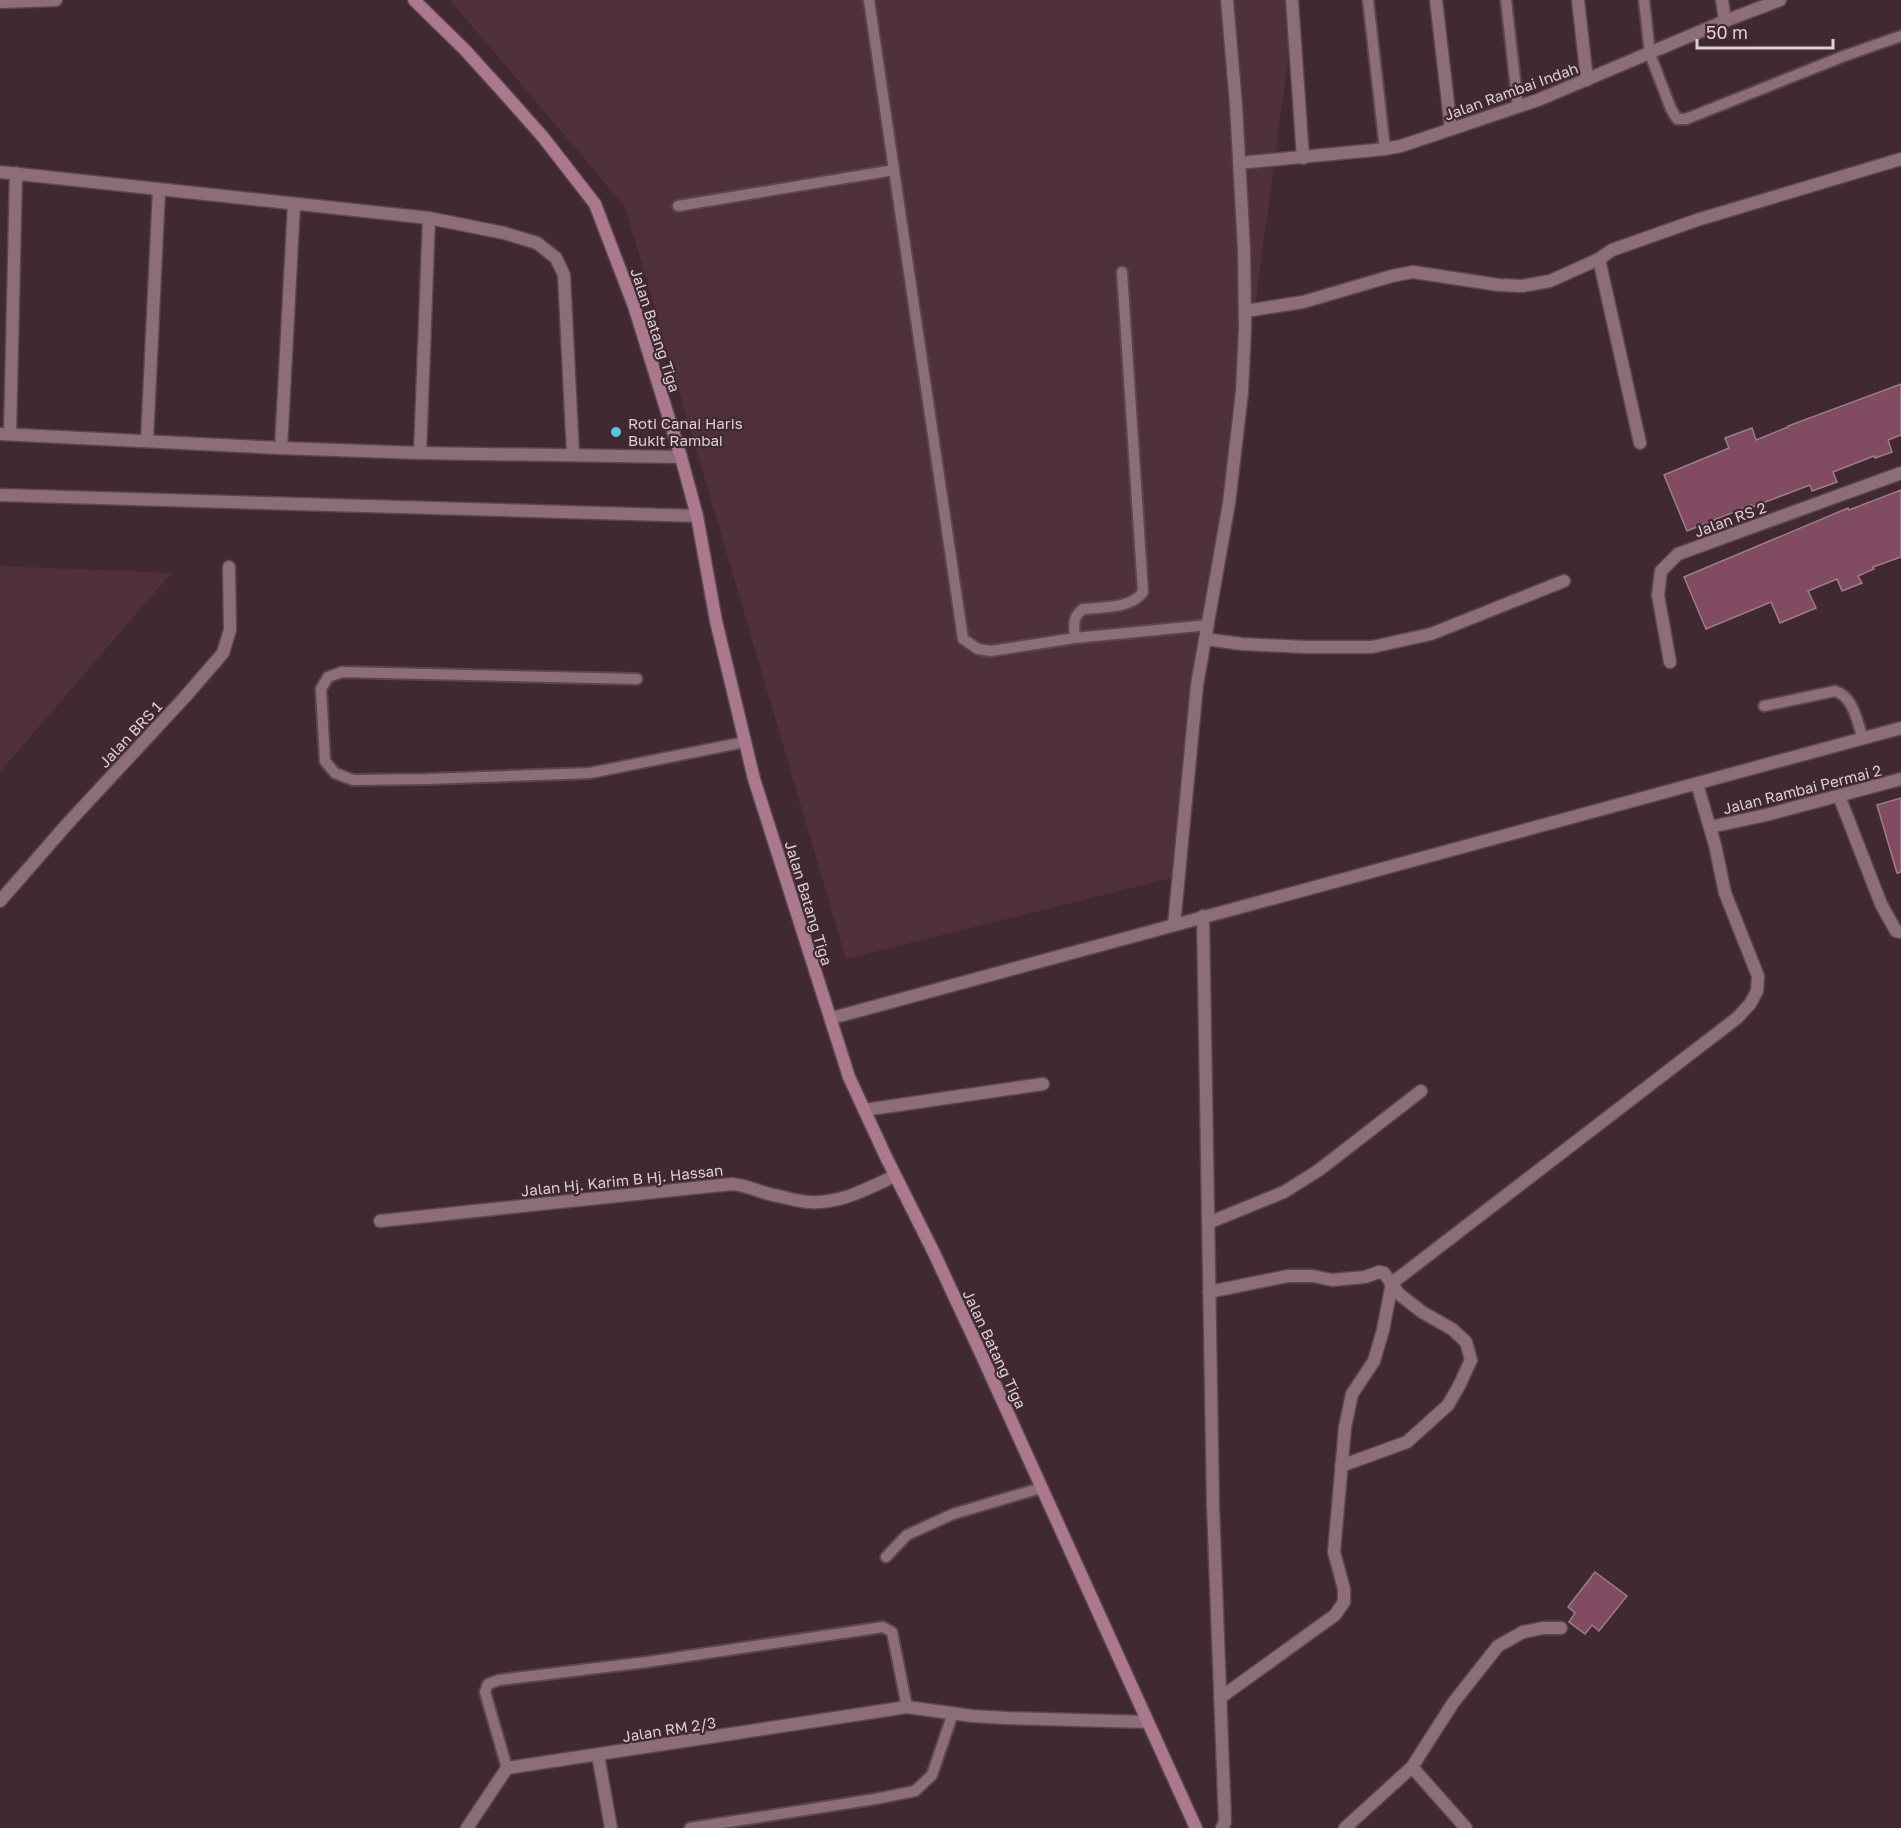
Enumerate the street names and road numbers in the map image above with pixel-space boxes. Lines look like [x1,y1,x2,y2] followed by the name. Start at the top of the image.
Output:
[1442,58,1580,124] street label: Jalan Rambai Indah
[627,266,685,394] street label: Jalan Batang Tiga
[1692,498,1768,540] street label: Jalan RS 2
[95,697,165,771] street label: Jalan BRS 1
[1721,761,1883,817] street label: Jalan Rambai Permai 2
[782,839,836,967] street label: Jalan Batang Tiga
[520,1160,724,1200] street label: Jalan Hj. Karim B Hj. Hassan
[960,1287,1030,1411] street label: Jalan Batang Tiga
[621,1713,717,1745] street label: Jalan RM 2/3

